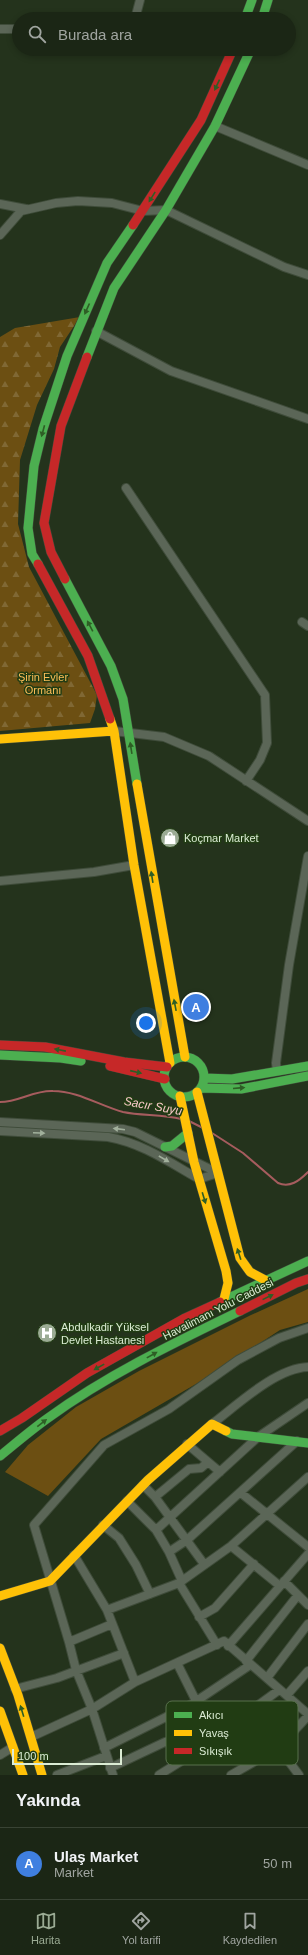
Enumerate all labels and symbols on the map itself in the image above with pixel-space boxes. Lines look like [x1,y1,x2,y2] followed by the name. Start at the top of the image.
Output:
[214,79,220,90] one-way arrow
[148,192,156,202] one-way arrow
[84,303,90,315] one-way arrow
[39,425,45,437] one-way arrow
[87,621,93,632] one-way arrow
[18,671,68,696] park label: Şirin Evler Ormanı
[128,742,134,755] one-way arrow
[159,827,181,849] shop icon: Koçmar Market
[184,832,259,844] place label: Koçmar Market
[149,871,155,883] one-way arrow
[183,992,209,1022] pin: A
[172,999,178,1011] one-way arrow
[136,1013,156,1033] your location
[53,1046,66,1052] one-way arrow
[129,1070,142,1076] one-way arrow
[233,1084,245,1091] one-way arrow
[123,1094,183,1118] water label: Sacır Suyu
[113,1125,125,1132] one-way arrow
[33,1130,45,1137] one-way arrow
[158,1155,170,1162] one-way arrow
[201,1192,207,1204] one-way arrow
[236,1247,242,1259] one-way arrow
[161,1276,275,1342] street label: Havalimanı Yolu Caddesi
[263,1294,274,1300] one-way arrow
[61,1321,149,1346] place label: Abdulkadir Yüksel Devlet Hastanesi
[36,1322,58,1344] hospital icon: Abdulkadir Yüksel Devlet Hastanesi
[147,1352,158,1359] one-way arrow
[93,1363,105,1370] one-way arrow
[36,1419,47,1428] one-way arrow
[166,1701,298,1765] legend
[19,1705,25,1717] one-way arrow
[199,1709,223,1721] text: Akıcı
[199,1727,229,1739] text: Yavaş
[199,1745,233,1757] text: Sıkışık
[12,1747,122,1766] scale bar

